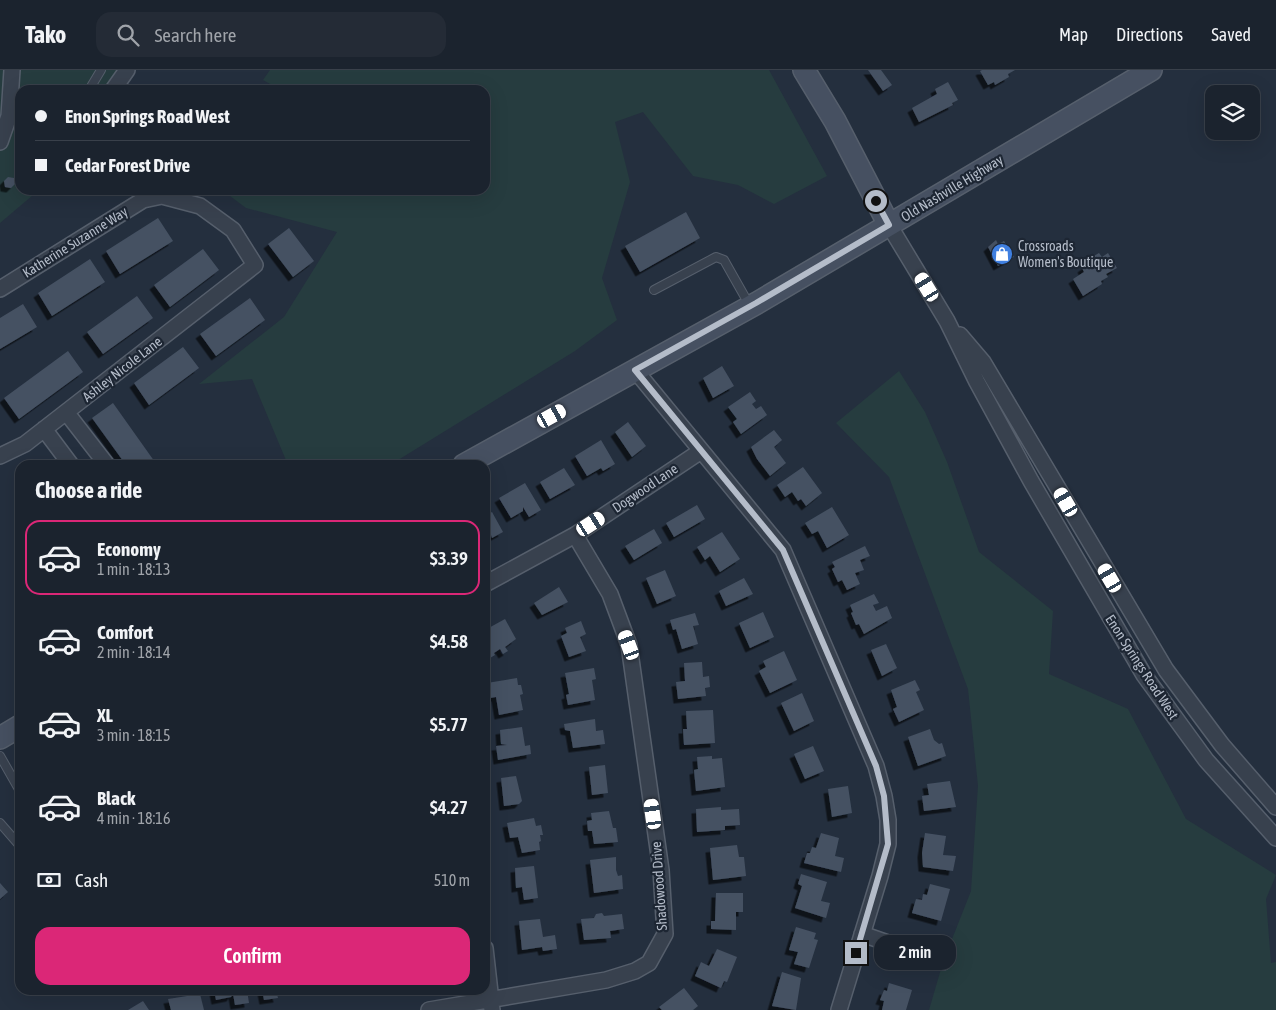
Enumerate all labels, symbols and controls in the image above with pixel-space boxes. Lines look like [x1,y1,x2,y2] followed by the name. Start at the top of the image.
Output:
[96,12,446,57] search box
[25,21,66,48] text: Tako
[114,21,142,49] icon: search
[154,24,236,46] text: Search here
[1059,24,1088,45] text: Map
[1116,24,1183,45] text: Directions
[1211,24,1251,45] text: Saved
[1205,85,1260,140] map controls
[1205,85,1260,140] button: layers
[65,105,230,127] text: Enon Springs Road West
[898,151,1006,225] street label: Old Nashville Highway
[65,154,190,176] text: Cedar Forest Drive
[865,190,887,212] route start
[20,203,131,281] street label: Katherine Suzanne Way
[1018,238,1113,270] place label: Crossroads Women's Boutique
[990,242,1014,266] shop icon: Crossroads Women's Boutique
[912,270,941,304] car
[79,333,165,405] street label: Ashley Nicole Lane
[535,402,568,430] car
[609,460,681,516] street label: Dogwood Lane
[35,477,142,503] text: Choose a ride
[1052,485,1079,519] car
[574,510,607,538] car
[37,535,82,580] icon: car
[97,538,161,560] text: Economy
[430,547,468,569] text: $3.39
[97,560,170,578] text: 1 min · 18:13
[1096,561,1123,595] car
[1102,612,1182,722] street label: Enon Springs Road West
[37,618,82,663] icon: car
[97,621,153,643] text: Comfort
[616,628,641,662] car
[430,630,468,652] text: $4.58
[97,643,170,661] text: 2 min · 18:14
[37,701,82,746] icon: car
[97,704,113,726] text: XL
[430,713,468,735] text: $5.77
[97,726,170,744] text: 3 min · 18:15
[37,784,82,829] icon: car
[97,787,135,809] text: Black
[430,796,468,818] text: $4.27
[643,798,662,830] car
[97,809,170,827] text: 4 min · 18:16
[648,841,670,931] street label: Shadowood Drive
[35,866,63,894] icon: cash
[75,869,108,891] text: Cash
[434,871,470,889] text: 510 m
[35,927,470,985] button: Confirm
[874,936,956,970] callout: 2 min
[845,942,867,964] route end
[899,943,931,961] text: 2 min

